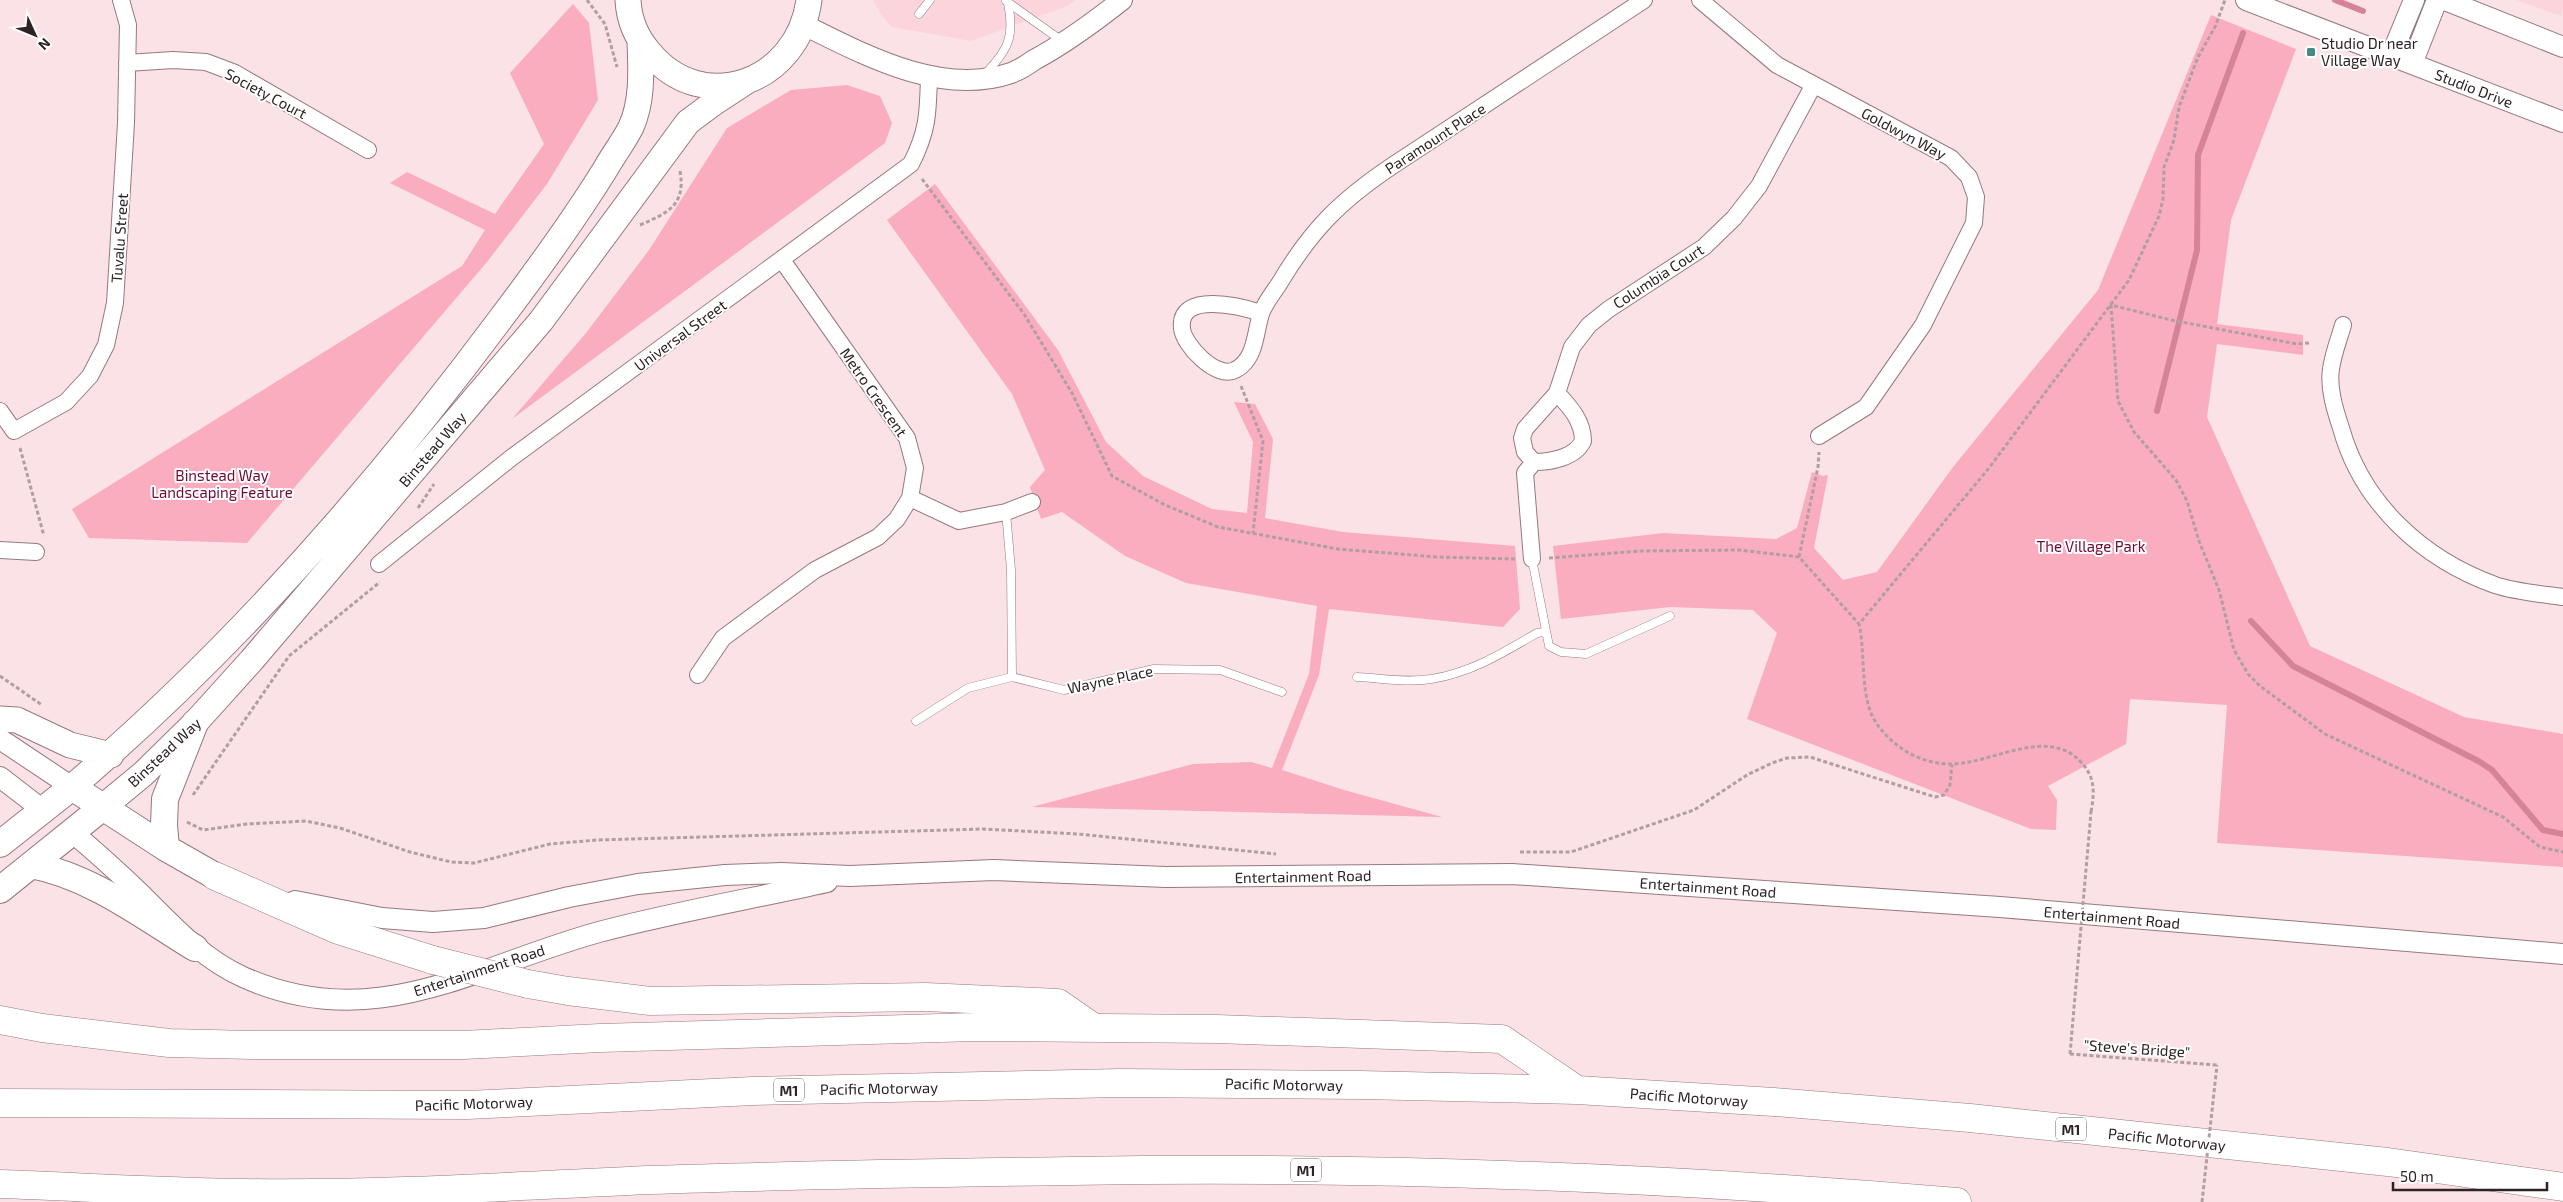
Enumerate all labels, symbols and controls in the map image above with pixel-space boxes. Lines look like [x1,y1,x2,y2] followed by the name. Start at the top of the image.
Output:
[10,10,60,60] north arrow
[2321,34,2418,69] place label: Studio Dr near Village Way
[35,35,54,54] text: N
[2305,46,2317,58] marker: Studio Dr near Village Way
[222,64,310,122] street label: Society Court
[2432,65,2516,111] street label: Studio Drive
[1381,99,1489,177] street label: Paramount Place
[1859,103,1949,163] street label: Goldwyn Way
[107,192,131,284] street label: Tuvalu Street
[1609,240,1707,312] street label: Columbia Court
[630,295,730,374] street label: Universal Street
[837,344,911,440] street label: Metro Crescent
[395,408,469,490] street label: Binstead Way
[151,466,293,501] park label: Binstead Way Landscaping Feature
[2037,537,2146,555] park label: The Village Park
[1066,661,1154,697] street label: Wayne Place
[124,714,204,790] street label: Binstead Way
[1234,866,1372,886] street label: Entertainment Road
[1639,873,1777,901] street label: Entertainment Road
[2043,902,2181,932] street label: Entertainment Road
[411,940,547,1000] street label: Entertainment Road
[2083,1035,2191,1061] street label: "Steve's Bridge"
[1225,1074,1343,1094] street label: Pacific Motorway
[774,1078,804,1102] road number: M1
[820,1078,938,1098] street label: Pacific Motorway
[1629,1084,1749,1110] street label: Pacific Motorway
[415,1092,533,1114] street label: Pacific Motorway
[2056,1118,2086,1140] road number: M1
[2107,1124,2227,1154] street label: Pacific Motorway
[1291,1158,1321,1182] road number: M1
[2393,1160,2547,1192] scale bar
[2400,1167,2434,1185] text: 50 m

